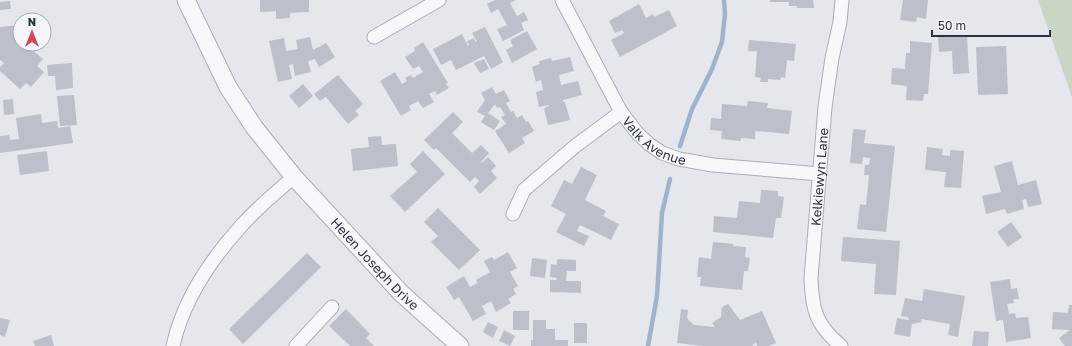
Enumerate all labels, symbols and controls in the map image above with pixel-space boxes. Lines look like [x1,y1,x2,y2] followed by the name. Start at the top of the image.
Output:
[12,12,52,52] north arrow
[932,12,1050,38] scale bar
[28,15,36,28] text: N
[938,18,966,33] text: 50 m
[619,113,687,168] street label: Valk Avenue
[807,127,831,227] street label: Kelkiewyn Lane
[327,214,422,313] street label: Helen Joseph Drive

